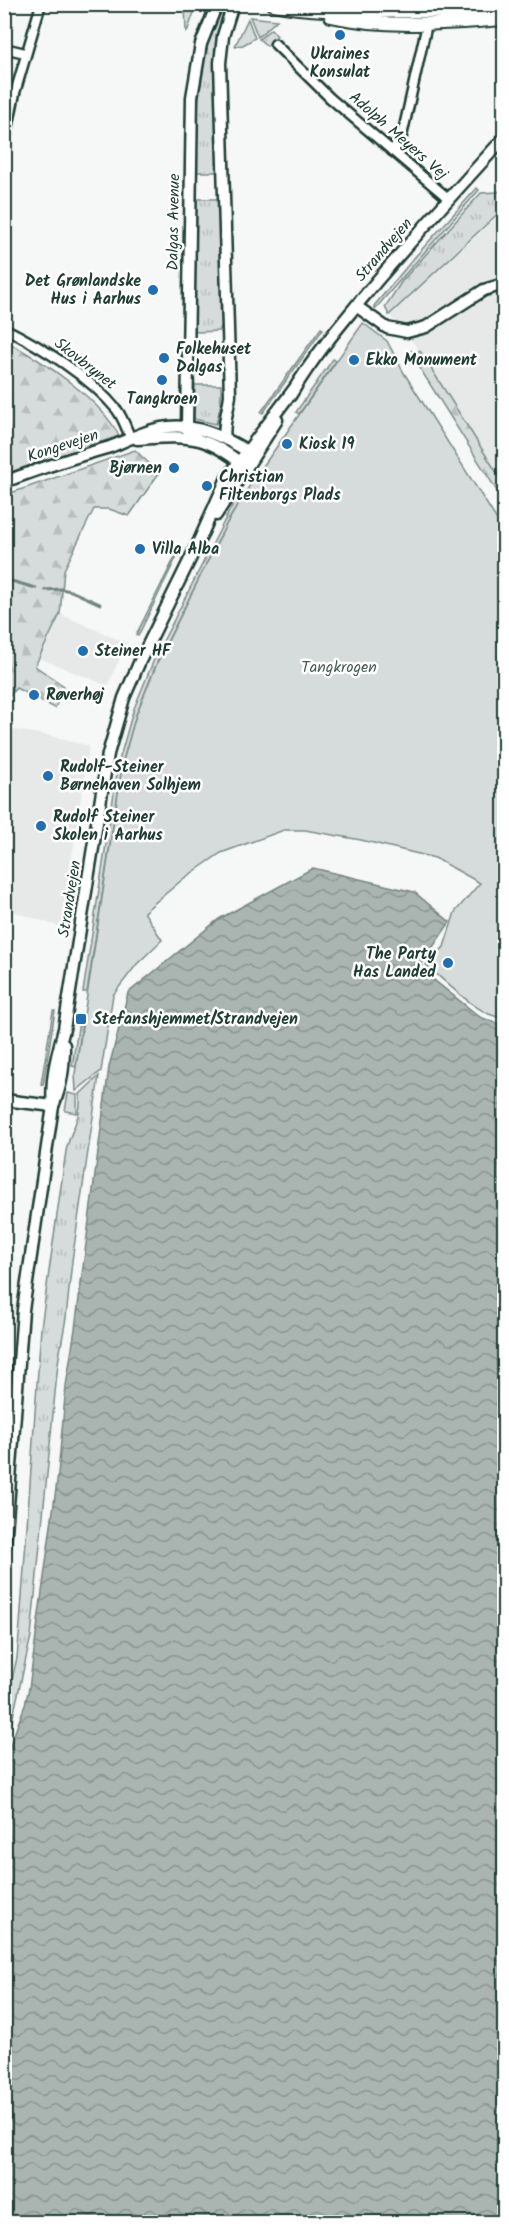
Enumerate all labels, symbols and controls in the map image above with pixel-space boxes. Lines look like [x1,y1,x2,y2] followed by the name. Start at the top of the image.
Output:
[333,28,347,42] marker: Ukraines Konsulat
[310,42,371,85] place label: Ukraines Konsulat
[343,86,454,187] street label: Adolph Meyers Vej
[161,173,187,271] street label: Dalgas Avenue
[349,212,419,288] street label: Strandvejen
[25,269,142,312] place label: Det Grønlandske Hus i Aarhus
[146,283,160,297] marker: Det Grønlandske Hus i Aarhus
[48,332,122,397] street label: Skovbrynet
[176,337,252,380] place label: Folkehuset Dalgas
[366,348,478,373] place label: Ekko Monument
[157,351,171,365] marker: Folkehuset Dalgas
[347,353,361,367] marker: Ekko Monument
[155,373,169,387] marker: Tangkroen
[126,387,198,412] place label: Tangkroen
[24,423,102,469] street label: Kongevejen
[299,432,355,457] place label: Kiosk 19
[280,437,294,451] marker: Kiosk 19
[109,456,162,481] place label: Bjørnen
[167,461,181,475] marker: Bjørnen
[219,465,341,508] place label: Christian Filtenborgs Plads
[200,479,214,493] marker: Christian Filtenborgs Plads
[152,537,219,562] place label: Villa Alba
[133,542,147,556] marker: Villa Alba
[95,639,172,664] place label: Steiner HF
[76,644,90,658] marker: Steiner HF
[301,655,377,680] park label: Tangkrogen
[46,683,104,708] place label: Røverhøj
[27,688,41,702] marker: Røverhøj
[60,755,201,798] place label: Rudolf-Steiner Børnehaven Solhjem
[41,769,55,783] marker: Rudolf-Steiner Børnehaven Solhjem
[53,805,163,848] place label: Rudolf Steiner Skolen i Aarhus
[34,819,48,833] marker: Rudolf Steiner Skolen i Aarhus
[52,859,88,939] street label: Strandvejen
[353,942,437,985] place label: The Party Has Landed
[441,956,455,970] marker: The Party Has Landed
[93,1007,298,1032] place label: Stefanshjemmet/Strandvejen
[74,1012,88,1026] marker: Stefanshjemmet/Strandvejen

